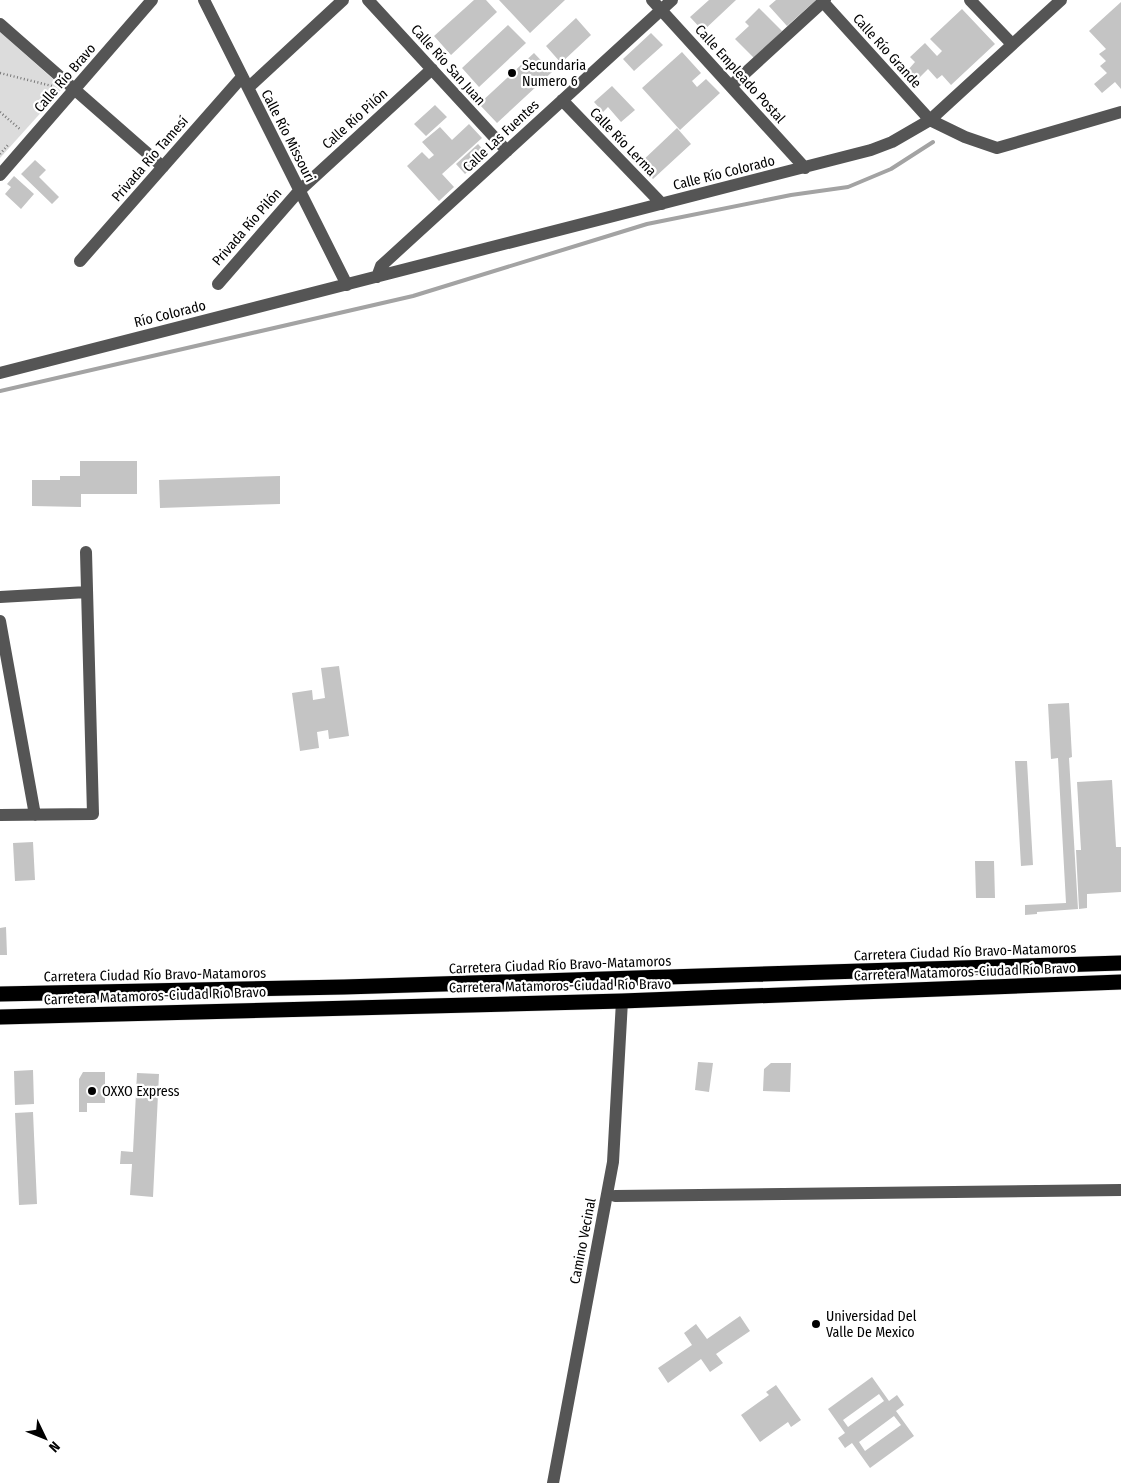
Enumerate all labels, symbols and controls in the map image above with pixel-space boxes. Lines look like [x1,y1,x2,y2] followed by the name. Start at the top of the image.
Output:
[849,10,925,92] street label: Calle Río Grande
[407,21,489,109] street label: Calle Río San Juan
[691,21,789,127] street label: Calle Empleado Postal
[31,40,99,116] street label: Calle Río Bravo
[522,57,586,90] place label: Secundaria Numero 6
[506,67,518,79] marker: Secundaria Numero 6
[319,85,391,153] street label: Calle Río Pilón
[257,87,319,185] street label: Calle Río Missouri
[459,96,543,176] street label: Calle Las Fuentes
[586,104,660,180] street label: Calle Río Lerma
[108,112,192,205] street label: Privada Río Tamesí
[671,152,777,194] street label: Calle Río Colorado
[209,185,285,269] street label: Privada Río Pilón
[132,297,208,331] street label: Río Colorado
[854,940,1077,964] street label: Carretera Ciudad Río Bravo-Matamoros
[449,953,672,977] street label: Carretera Ciudad Río Bravo-Matamoros
[854,960,1076,984] street label: Carretera Matamoros-Ciudad Río Bravo
[44,965,266,985] street label: Carretera Ciudad Río Bravo-Matamoros
[449,976,671,996] street label: Carretera Matamoros-Ciudad Río Bravo
[44,984,266,1008] street label: Carretera Matamoros-Ciudad Río Bravo
[102,1083,180,1100] place label: OXXO Express
[86,1085,98,1097] marker: OXXO Express
[566,1196,600,1285] street label: Camino Vecinal
[826,1308,917,1341] place label: Universidad Del Valle De Mexico
[810,1318,822,1330] marker: Universidad Del Valle De Mexico
[20,1413,70,1463] north arrow
[45,1438,63,1455] text: N

